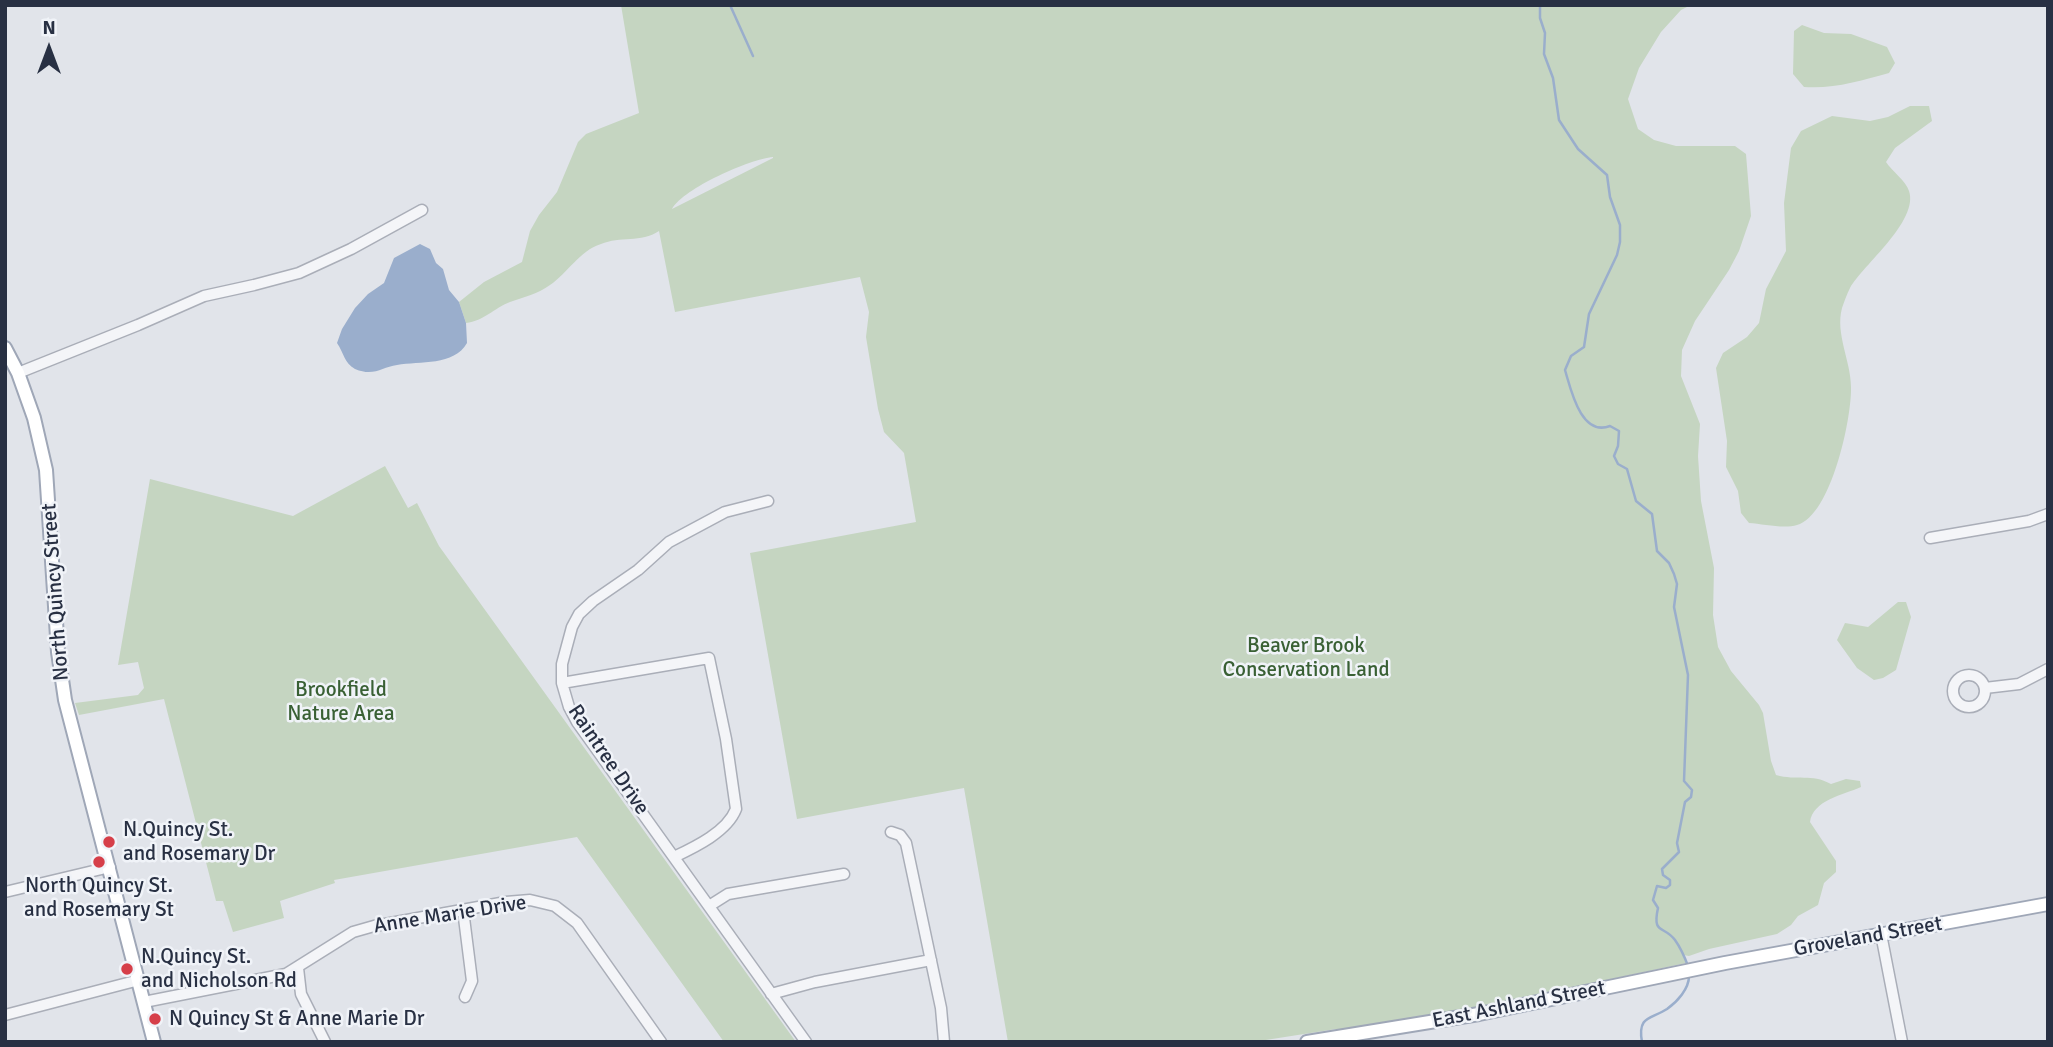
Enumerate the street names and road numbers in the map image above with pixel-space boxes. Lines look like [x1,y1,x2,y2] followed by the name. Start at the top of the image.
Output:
[37,502,75,682] street label: North Quincy Street
[562,700,654,820] street label: Raintree Drive
[372,890,528,940] street label: Anne Marie Drive
[1792,912,1944,962] street label: Groveland Street
[1430,976,1608,1034] street label: East Ashland Street

